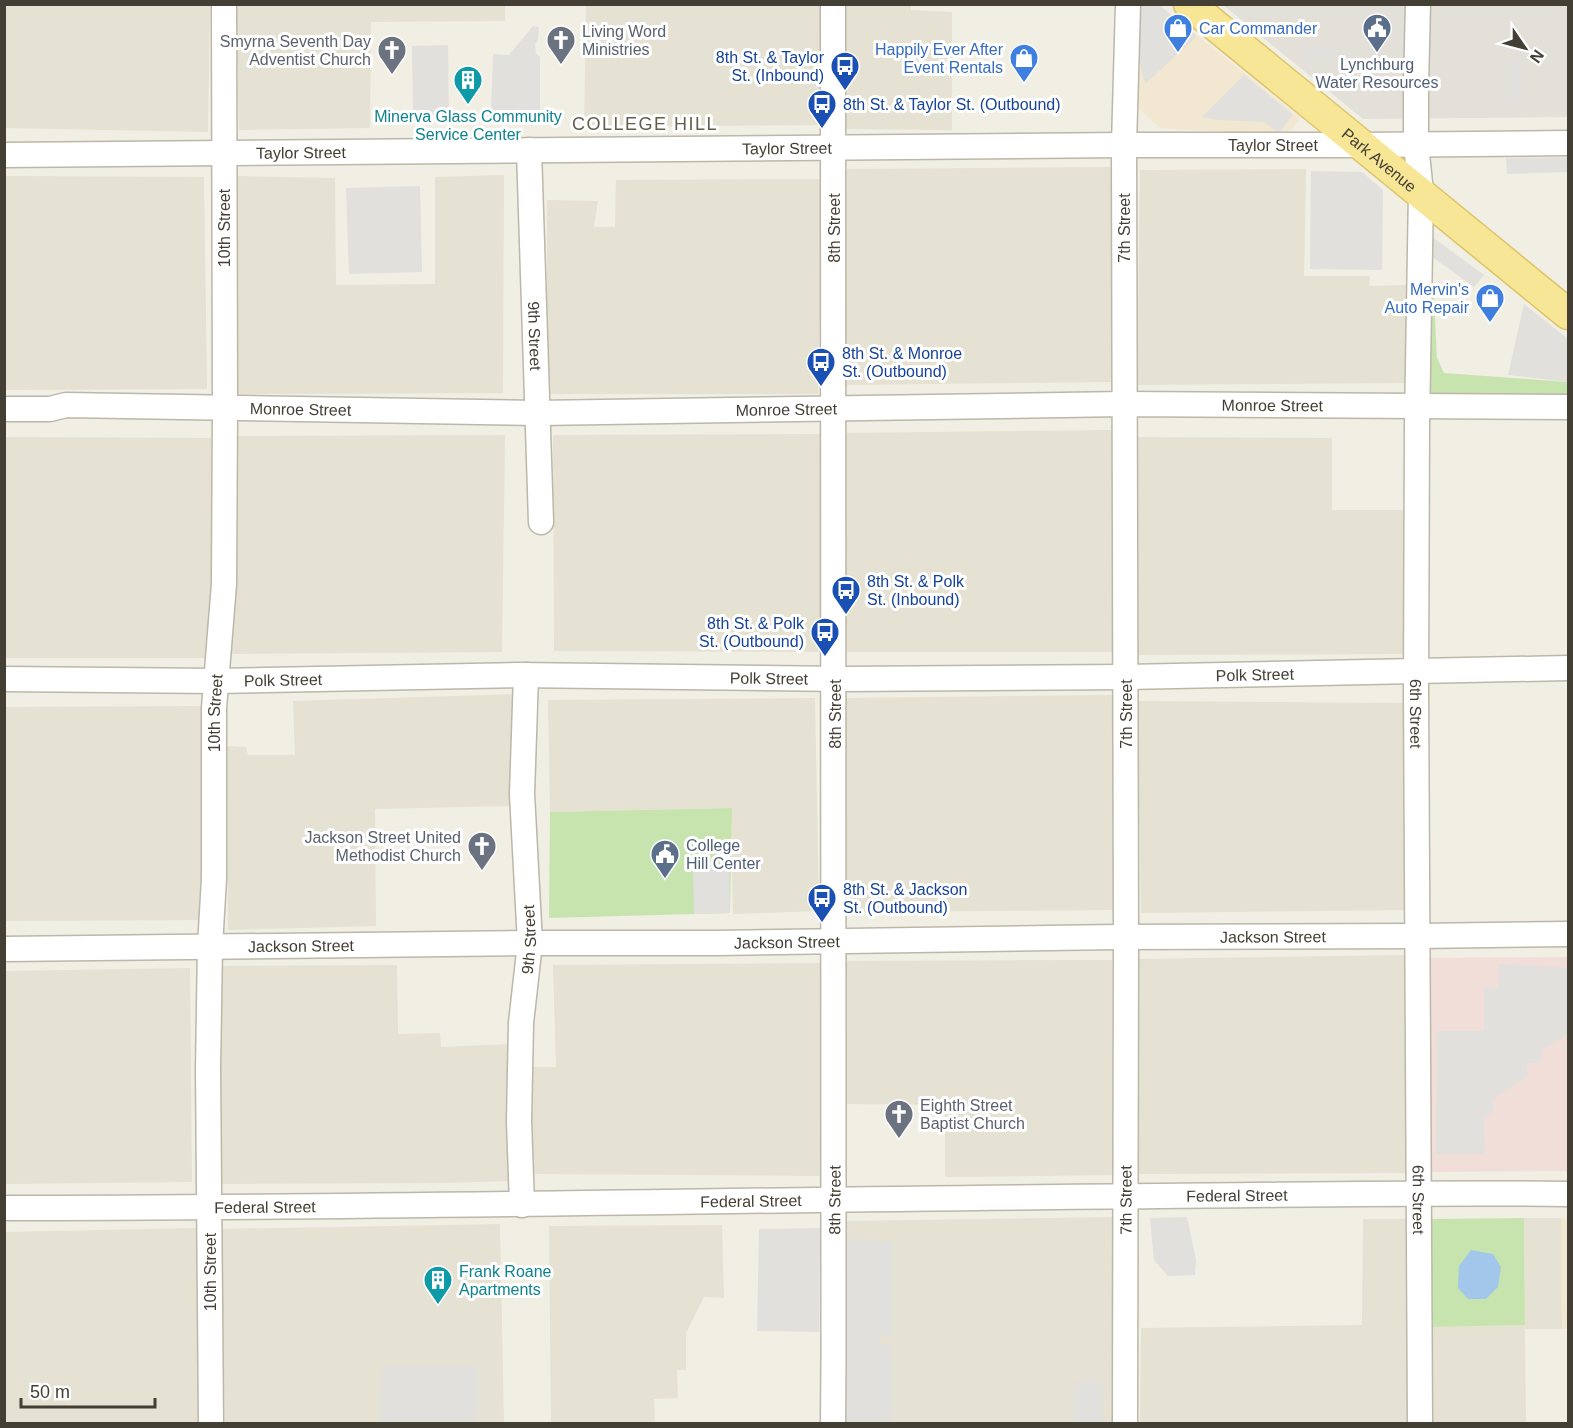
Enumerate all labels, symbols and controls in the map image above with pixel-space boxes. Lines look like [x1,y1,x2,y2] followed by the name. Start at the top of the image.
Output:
[1162,12,1194,54] shop icon: Car Commander
[1361,12,1393,54] public building icon: Lynchburg Water Resources
[1495,18,1555,78] north arrow
[1199,20,1318,37] place label: Car Commander
[582,23,666,58] place label: Living Word Ministries
[545,24,577,66] church icon: Living Word Ministries
[220,33,371,68] place label: Smyrna Seventh Day Adventist Church
[376,34,408,76] church icon: Smyrna Seventh Day Adventist Church
[875,41,1004,76] place label: Happily Ever After Event Rentals
[1008,42,1040,84] shop icon: Happily Ever After Event Rentals
[1527,47,1547,66] text: N
[716,49,825,84] place label: 8th St. & Taylor St. (Inbound)
[829,50,861,92] bus stop icon: 8th St. & Taylor St. (Inbound)
[1316,56,1439,91] place label: Lynchburg Water Resources
[452,64,484,106] building icon: Minerva Glass Community Service Center
[806,88,838,130] bus stop icon: 8th St. & Taylor St. (Outbound)
[843,96,1061,113] place label: 8th St. & Taylor St. (Outbound)
[374,108,562,143] place label: Minerva Glass Community Service Center
[572,114,718,134] district label: COLLEGE HILL
[1339,125,1420,195] street label: Park Avenue
[1228,137,1318,154] street label: Taylor Street
[742,140,833,157] street label: Taylor Street
[256,144,347,162] street label: Taylor Street
[216,188,233,267] street label: 10th Street
[826,193,843,263] street label: 8th Street
[1116,193,1133,263] street label: 7th Street
[1385,281,1470,316] place label: Mervin's Auto Repair
[1474,282,1506,324] shop icon: Mervin's Auto Repair
[525,301,544,371] street label: 9th Street
[842,345,962,380] place label: 8th St. & Monroe St. (Outbound)
[805,346,837,388] bus stop icon: 8th St. & Monroe St. (Outbound)
[1222,397,1324,414] street label: Monroe Street
[250,400,352,419] street label: Monroe Street
[736,400,838,419] street label: Monroe Street
[867,573,965,608] place label: 8th St. & Polk St. (Inbound)
[830,574,862,616] bus stop icon: 8th St. & Polk St. (Inbound)
[699,615,805,650] place label: 8th St. & Polk St. (Outbound)
[809,616,841,658] bus stop icon: 8th St. & Polk St. (Outbound)
[1216,666,1295,684] street label: Polk Street
[730,670,809,688] street label: Polk Street
[244,671,323,689] street label: Polk Street
[206,673,226,752] street label: 10th Street
[827,679,844,749] street label: 8th Street
[1118,679,1135,749] street label: 7th Street
[1407,679,1424,749] street label: 6th Street
[304,829,461,864] place label: Jackson Street United Methodist Church
[466,830,498,872] church icon: Jackson Street United Methodist Church
[686,837,761,872] place label: College Hill Center
[649,838,681,880] public building icon: College Hill Center
[843,881,968,916] place label: 8th St. & Jackson St. (Outbound)
[806,882,838,924] bus stop icon: 8th St. & Jackson St. (Outbound)
[519,904,539,975] street label: 9th Street
[1220,928,1326,946] street label: Jackson Street
[734,933,841,952] street label: Jackson Street
[248,937,355,955] street label: Jackson Street
[920,1097,1025,1132] place label: Eighth Street Baptist Church
[883,1098,915,1140] church icon: Eighth Street Baptist Church
[826,1165,844,1235] street label: 8th Street
[1117,1165,1135,1235] street label: 7th Street
[1410,1165,1427,1235] street label: 6th Street
[1186,1187,1288,1205] street label: Federal Street
[700,1192,802,1210] street label: Federal Street
[214,1198,316,1216] street label: Federal Street
[202,1232,219,1311] street label: 10th Street
[459,1263,552,1298] place label: Frank Roane Apartments
[422,1264,454,1306] building icon: Frank Roane Apartments
[21,1371,154,1409] scale bar
[30,1382,70,1402] text: 50 m

